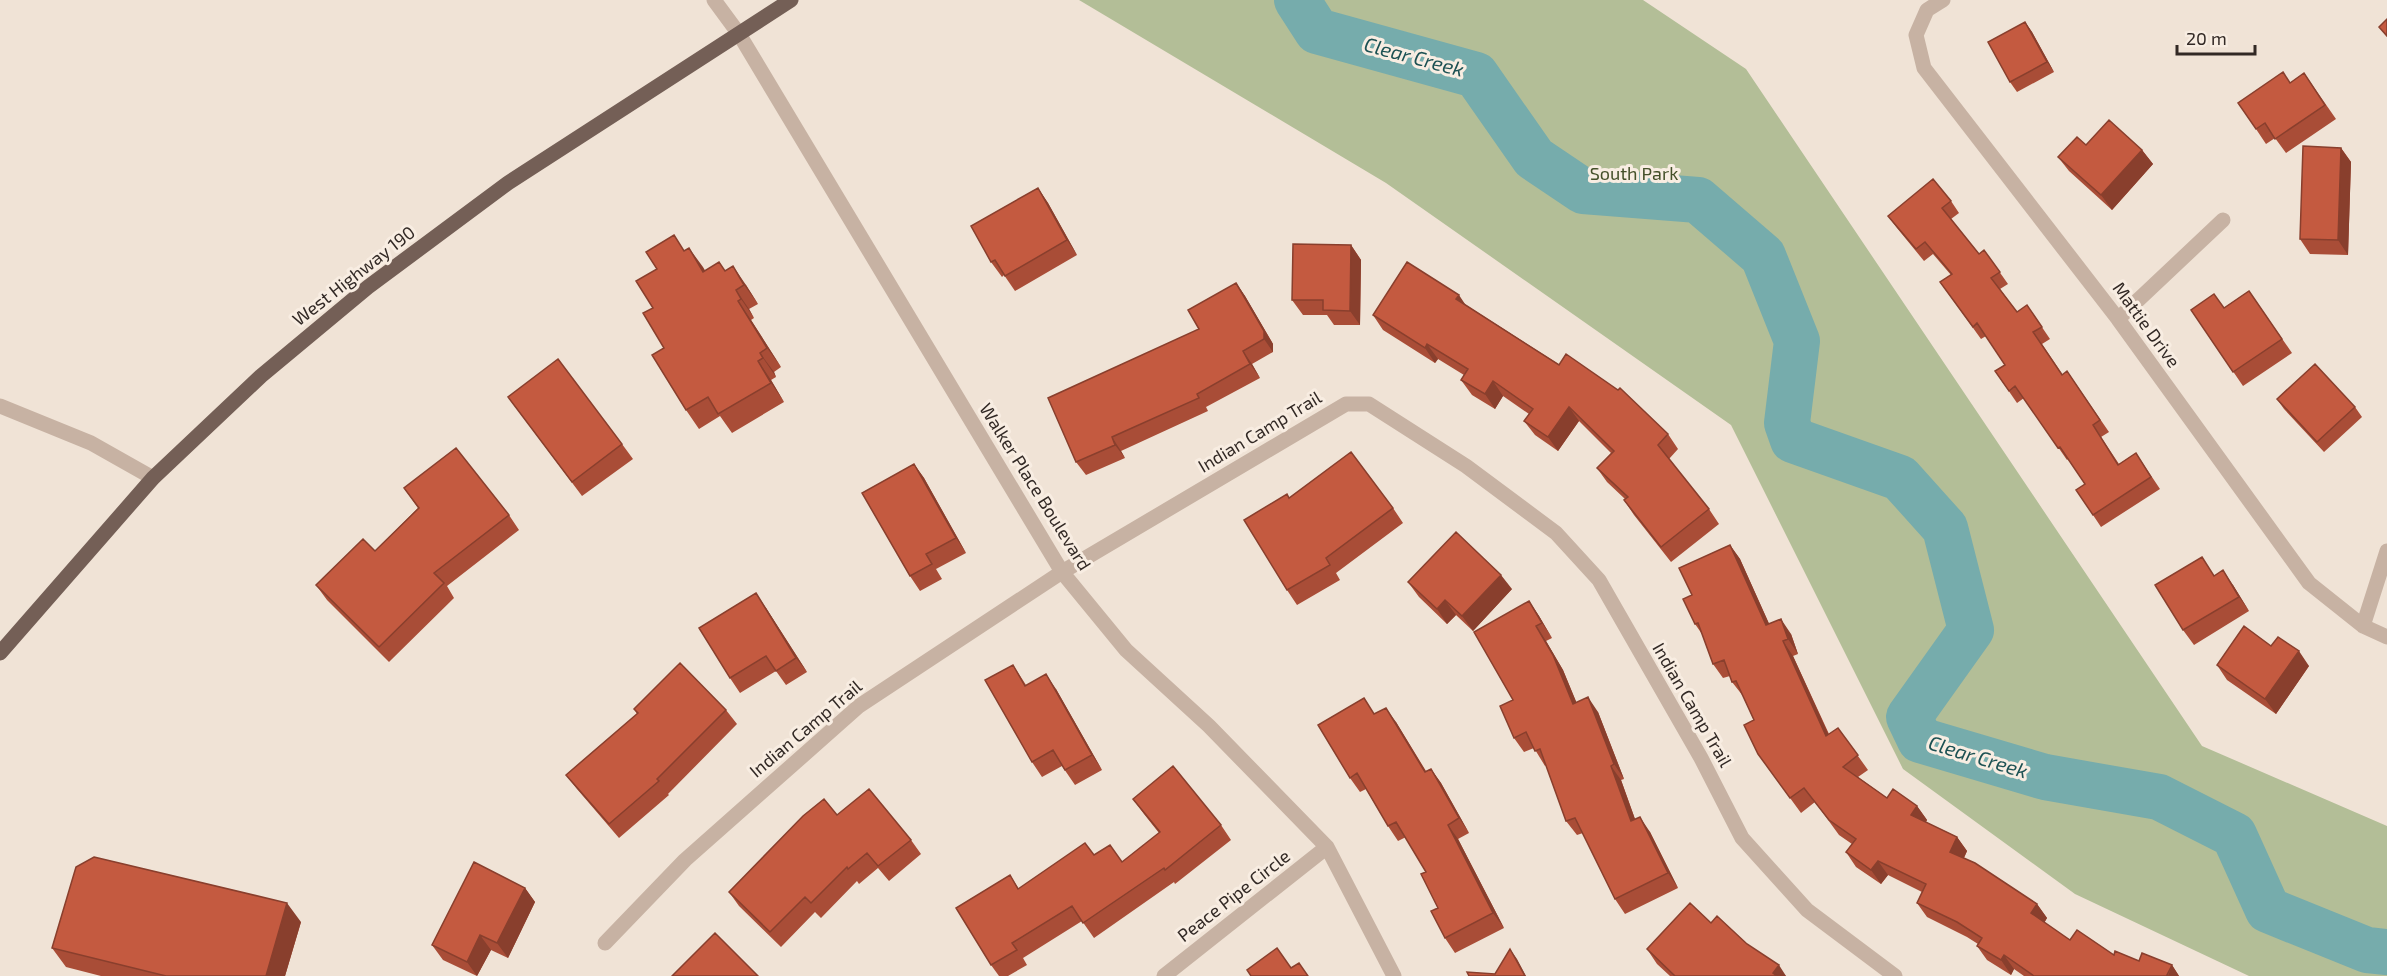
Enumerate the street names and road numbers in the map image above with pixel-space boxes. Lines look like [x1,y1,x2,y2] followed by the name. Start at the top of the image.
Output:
[288,221,419,330] street label: West Highway 190
[2108,277,2185,371] street label: Mattie Drive
[1194,385,1326,477] street label: Indian Camp Trail
[975,399,1096,574] street label: Walker Place Boulevard
[1648,638,1738,771] street label: Indian Camp Trail
[745,674,867,782] street label: Indian Camp Trail
[1173,844,1294,946] street label: Peace Pipe Circle

